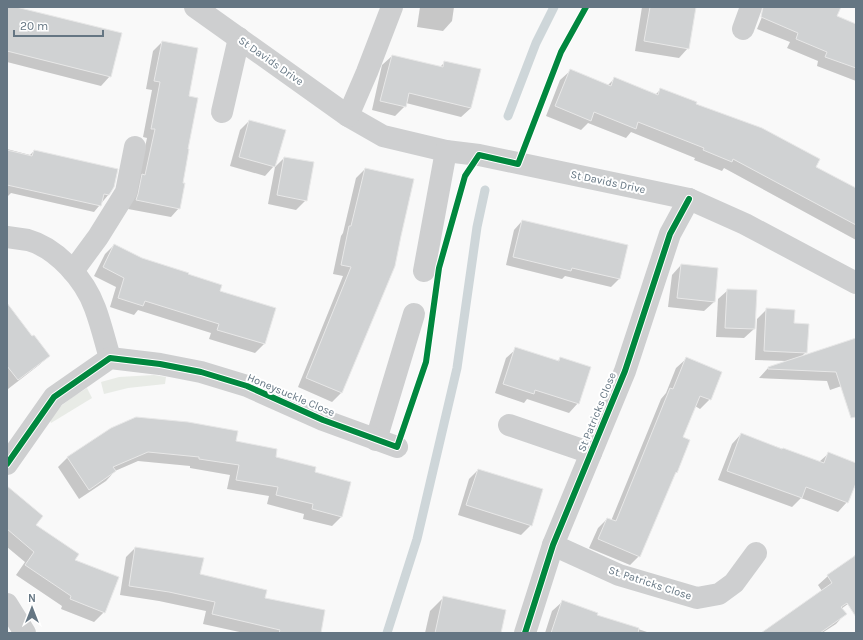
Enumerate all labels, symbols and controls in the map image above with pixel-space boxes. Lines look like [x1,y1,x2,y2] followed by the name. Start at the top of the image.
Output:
[14,12,103,38] scale bar
[20,19,48,33] text: 20 m
[236,34,306,88] street label: St Davids Drive
[569,168,647,196] street label: St Davids Drive
[575,370,619,454] street label: St Patricks Close
[245,371,337,419] street label: Honeysuckle Close
[607,563,693,603] street label: St. Patricks Close
[12,588,52,628] north arrow
[28,592,36,605] text: N

